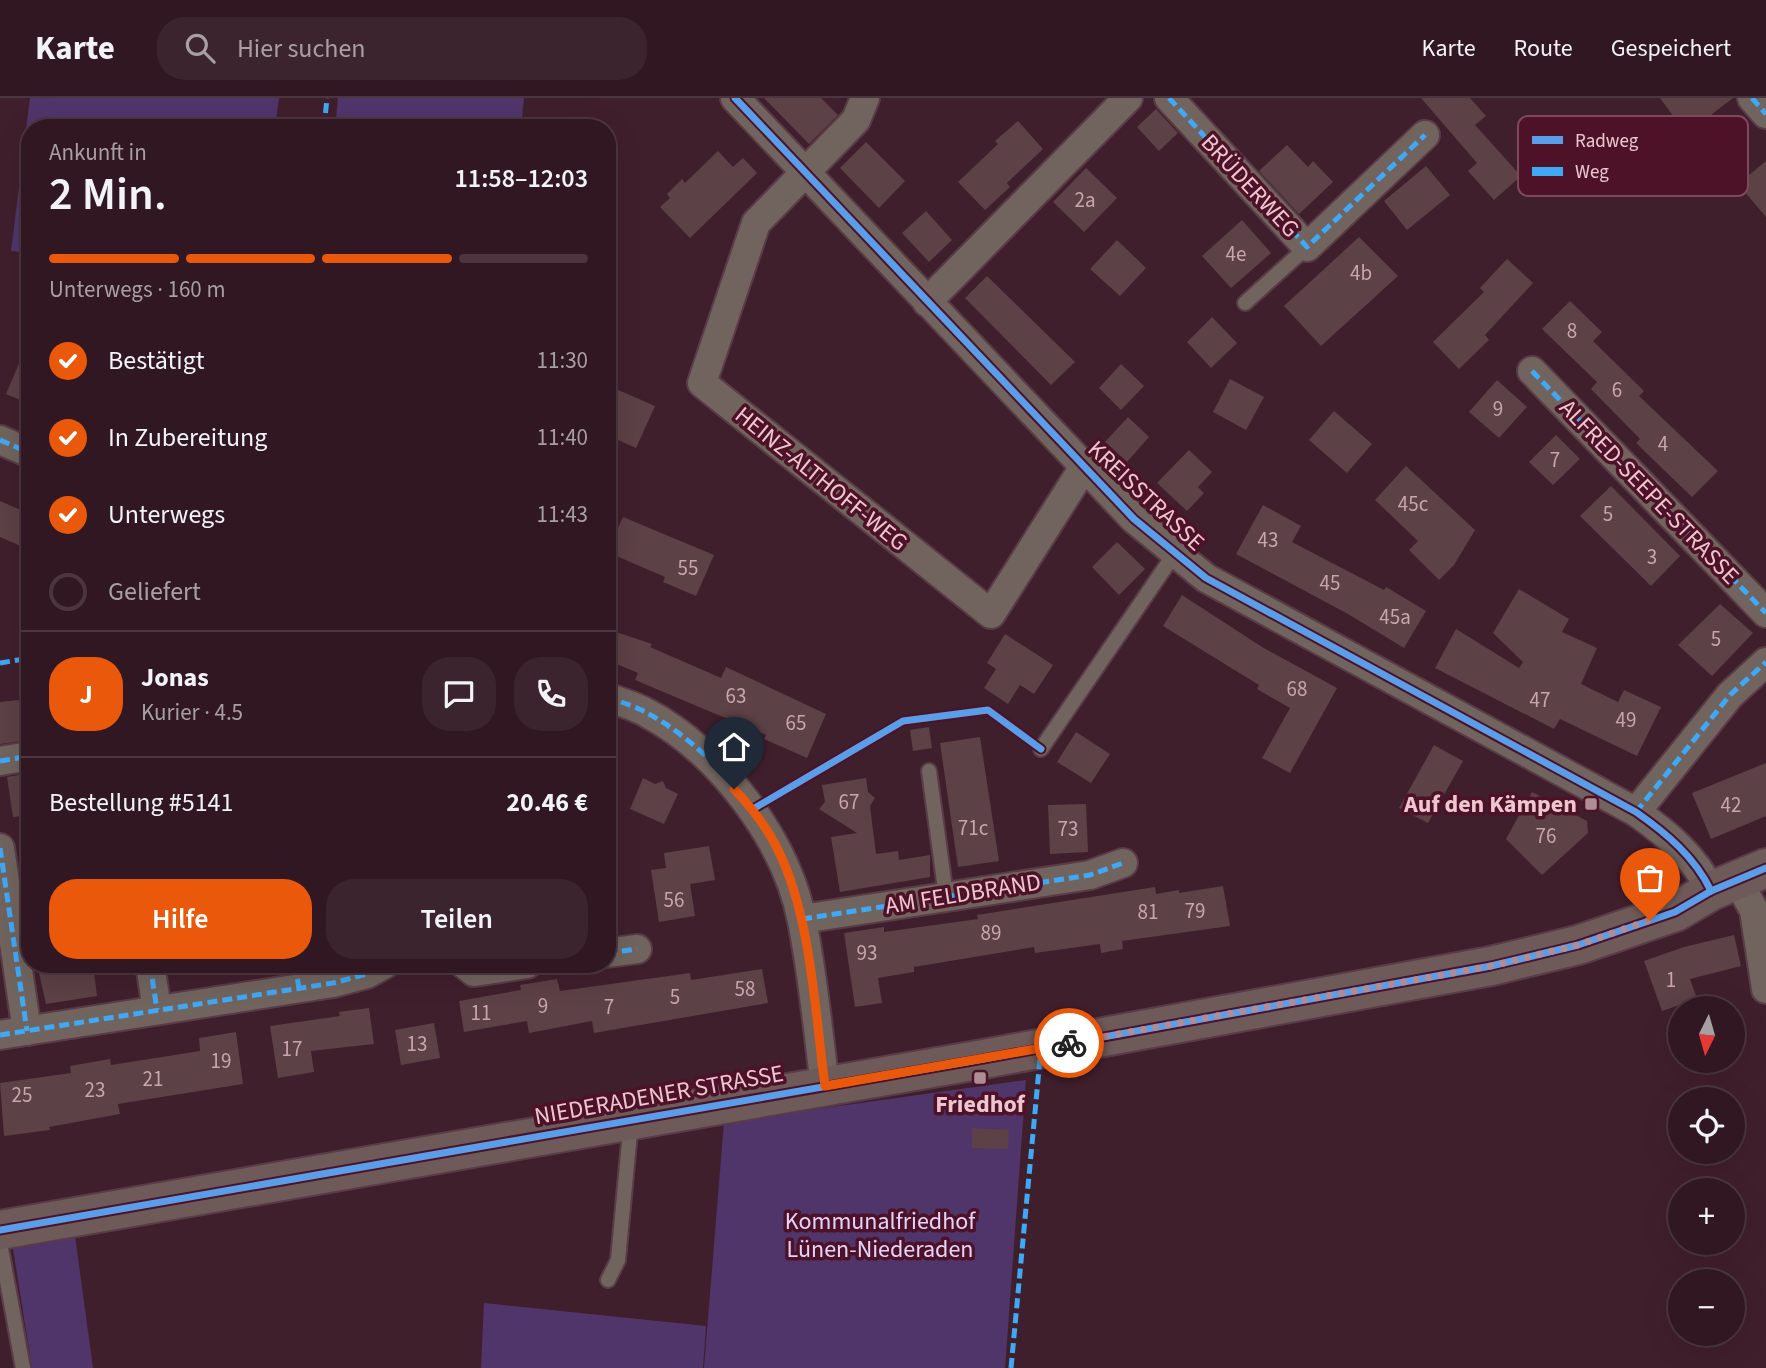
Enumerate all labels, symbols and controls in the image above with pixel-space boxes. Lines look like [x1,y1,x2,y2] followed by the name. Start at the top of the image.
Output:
[157,17,647,80] search box
[35,25,115,72] text: Karte
[181,29,219,67] icon: search
[237,30,366,67] text: Hier suchen
[1422,31,1476,66] text: Karte
[1514,31,1573,66] text: Route
[1611,31,1731,66] text: Gespeichert
[1518,116,1748,196] legend
[1193,126,1307,246] street label: BRÜDERWEG
[1575,128,1639,155] text: Radweg
[49,136,147,169] text: Ankunft in
[1575,159,1609,186] text: Weg
[455,160,588,197] text: 11:58–12:03
[49,162,167,227] text: 2 Min.
[1074,185,1096,215] house number: 2a
[1226,239,1246,269] house number: 4e
[1350,258,1372,288] house number: 4b
[49,273,225,306] text: Unterwegs · 160 m
[1567,316,1577,346] house number: 8
[49,342,87,380] icon: check
[108,342,205,379] text: Bestätigt
[537,344,588,377] text: 11:30
[1612,375,1622,405] house number: 6
[1551,391,1747,593] street label: ALFRED-SEEPE-STRASSE
[1493,394,1503,424] house number: 9
[727,398,915,560] street label: HEINZ-ALTHOFF-WEG
[49,419,87,457] icon: check
[108,419,267,456] text: In Zubereitung
[537,421,588,454] text: 11:40
[1658,429,1668,459] house number: 4
[1080,432,1212,560] street label: KREISSTRASSE
[1550,445,1560,475] house number: 7
[1398,489,1429,519] house number: 45c
[49,496,87,534] icon: check
[108,496,225,533] text: Unterwegs
[537,498,588,531] text: 11:43
[1603,499,1613,529] house number: 5
[1258,525,1278,555] house number: 43
[1647,542,1657,572] house number: 3
[678,553,698,583] house number: 55
[1320,568,1340,598] house number: 45
[108,573,201,610] text: Geliefert
[1379,602,1411,632] house number: 45a
[1711,624,1721,654] house number: 5
[422,657,496,731] button: chat
[514,657,588,731] button: phone
[141,659,209,696] text: Jonas
[1287,674,1307,704] house number: 68
[79,676,93,713] text: J
[726,681,746,711] house number: 63
[1530,685,1550,715] house number: 47
[141,696,243,729] text: Kurier · 4.5
[1616,705,1636,735] house number: 49
[786,708,806,738] house number: 65
[704,717,764,789] pin
[715,728,753,766] icon: home
[49,784,233,821] text: Bestellung #5141
[506,784,588,821] text: 20.46 €
[839,787,859,817] house number: 67
[1403,787,1577,822] place label: Auf den Kämpen
[1721,790,1741,820] house number: 42
[1583,796,1599,812] marker: Auf den Kämpen
[958,813,989,843] house number: 71c
[1058,814,1078,844] house number: 73
[1536,821,1556,851] house number: 76
[1620,848,1680,920] pin
[1631,859,1669,897] icon: bag
[883,864,1043,924] street label: AM FELDBRAND
[49,879,312,959] button: Hilfe
[326,879,588,959] button: Teilen
[664,885,684,915] house number: 56
[1185,896,1205,926] house number: 79
[1138,897,1158,927] house number: 81
[981,918,1001,948] house number: 89
[857,938,877,968] house number: 93
[1666,965,1676,995] house number: 1
[735,974,755,1004] house number: 58
[670,982,680,1012] house number: 5
[538,991,548,1021] house number: 9
[604,992,614,1022] house number: 7
[1668,996,1745,1073] north arrow
[1668,996,1745,1346] map controls
[471,998,491,1028] house number: 11
[1034,1008,1104,1078] courier
[1050,1024,1088,1062] icon: bike
[407,1029,427,1059] house number: 13
[282,1034,302,1064] house number: 17
[211,1046,231,1076] house number: 19
[532,1056,786,1134] street label: NIEDERADENER STRASSE
[143,1064,163,1094] house number: 21
[972,1070,988,1086] marker: Friedhof
[85,1075,105,1105] house number: 23
[12,1080,32,1110] house number: 25
[935,1087,1026,1122] place label: Friedhof
[1668,1087,1745,1164] button: locate
[1668,1178,1745,1255] button: +
[785,1204,976,1267] park label: Kommunalfriedhof Lünen-Niederaden
[1668,1269,1745,1346] button: −

